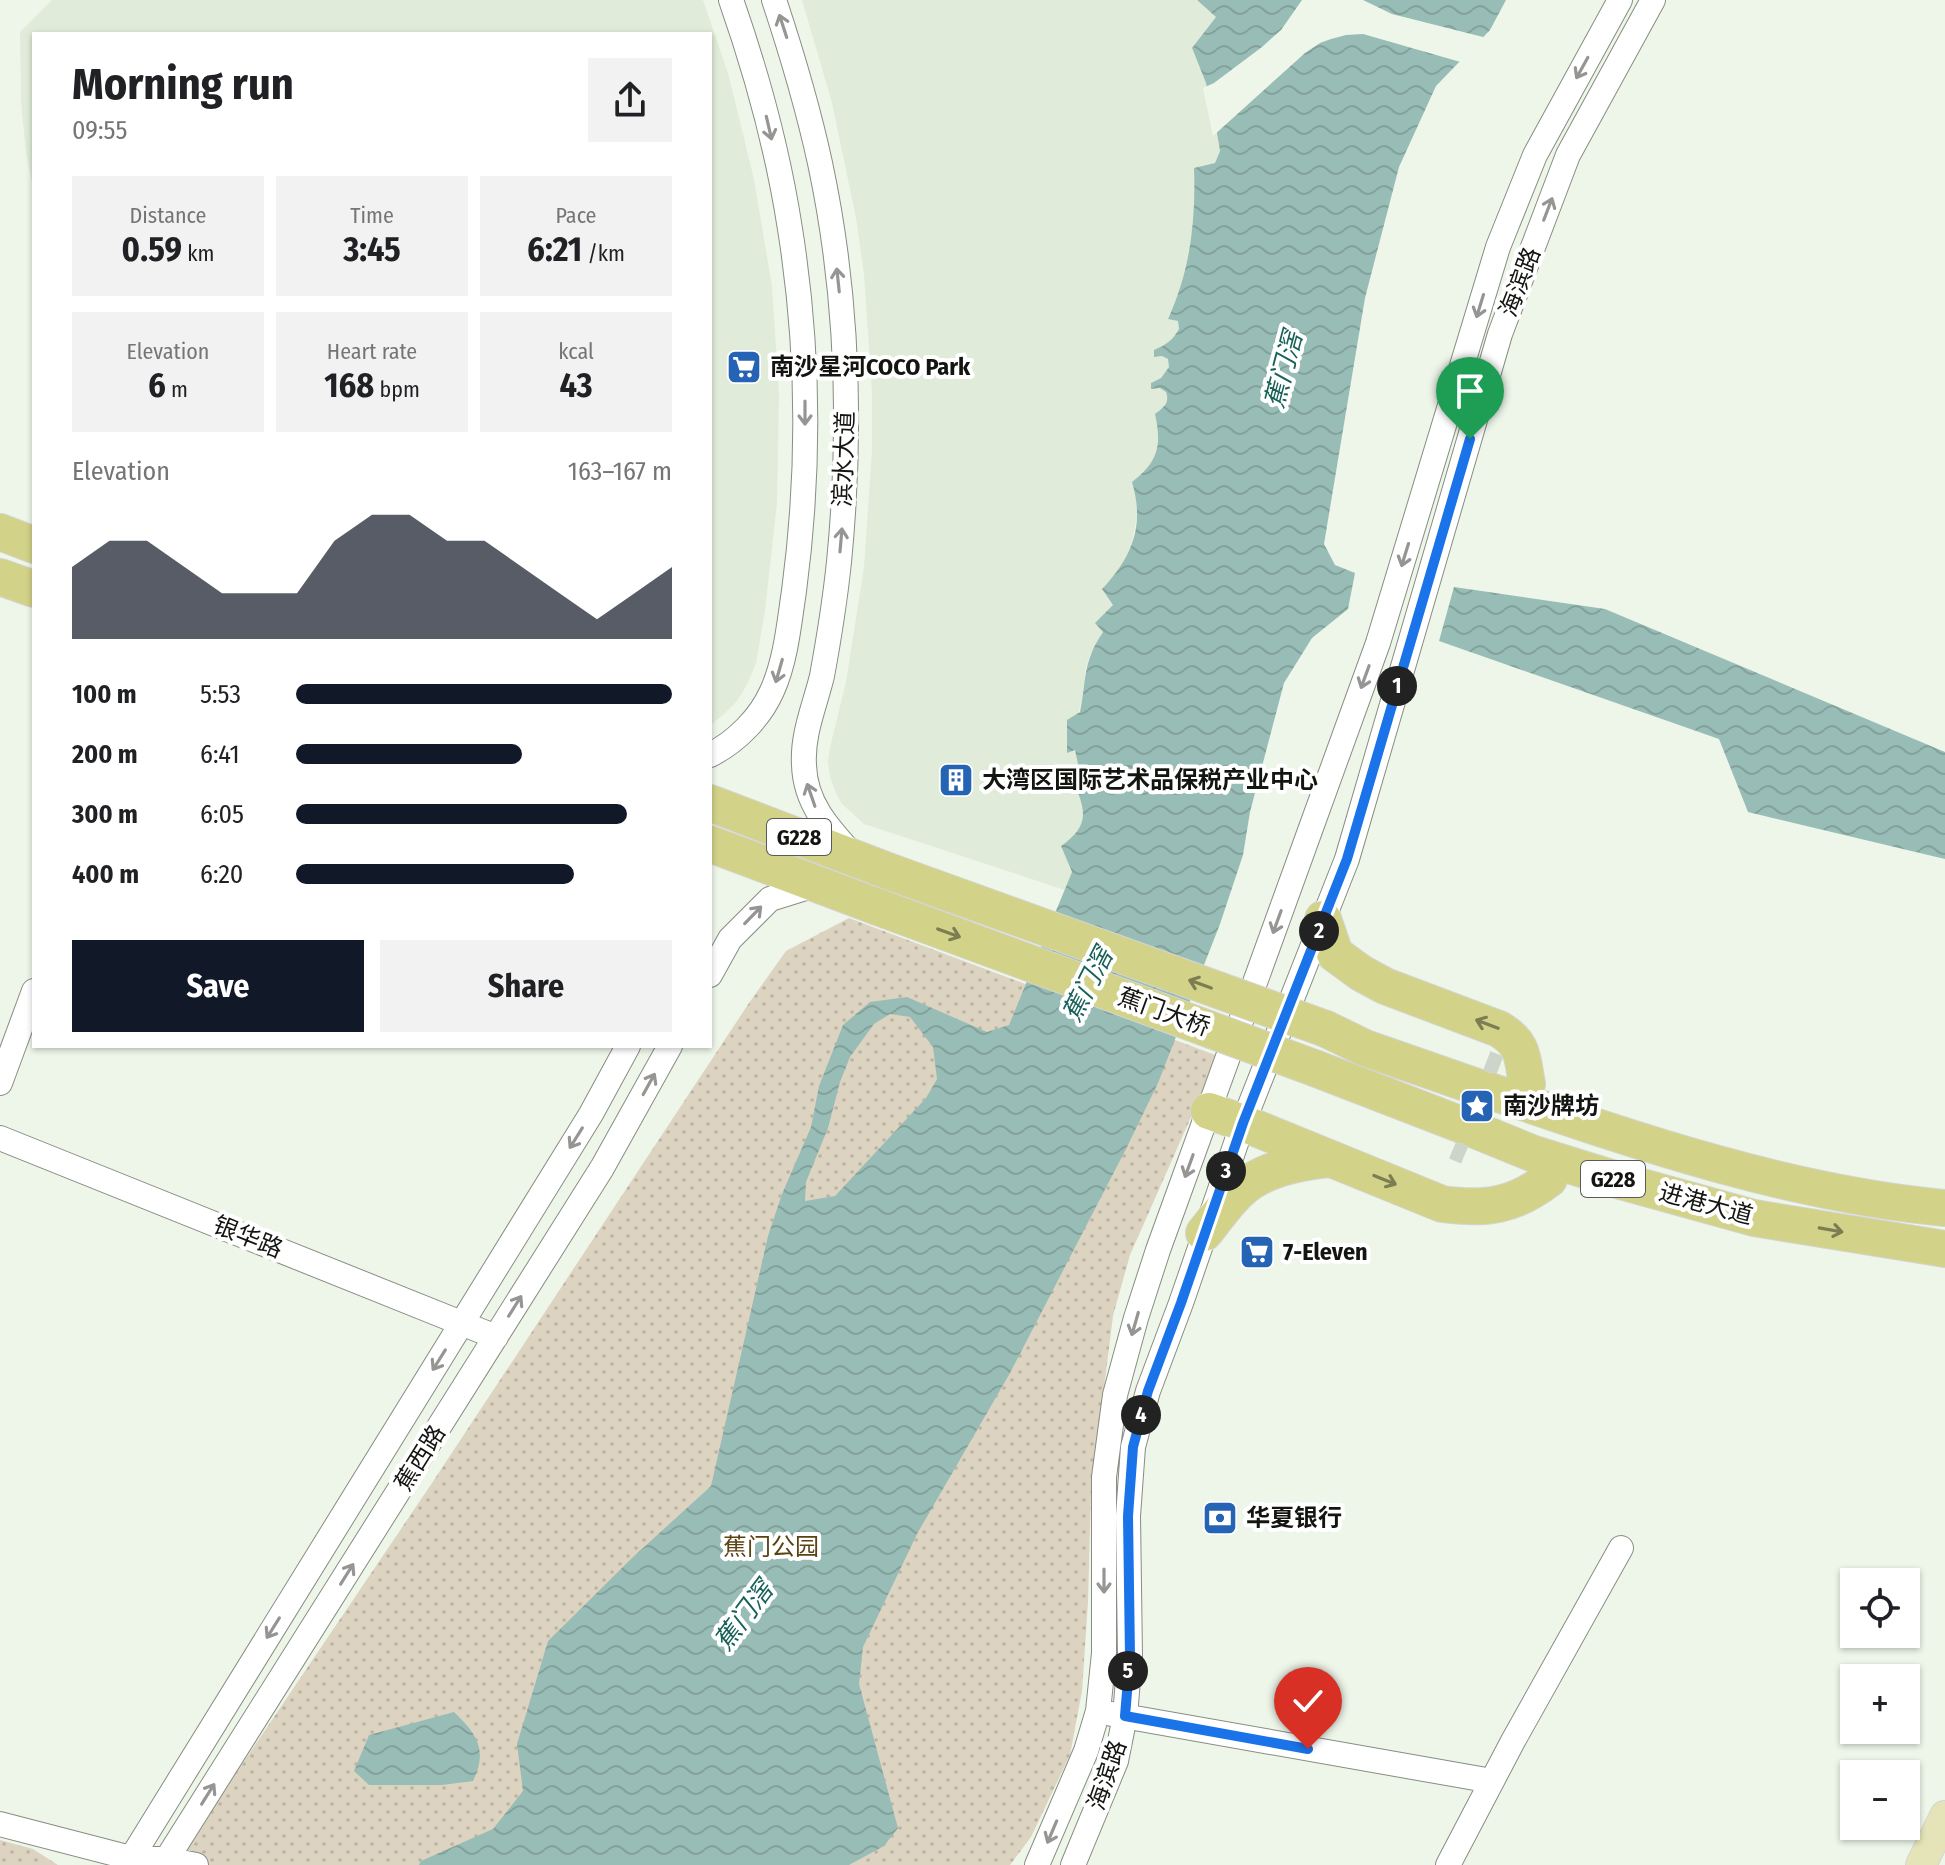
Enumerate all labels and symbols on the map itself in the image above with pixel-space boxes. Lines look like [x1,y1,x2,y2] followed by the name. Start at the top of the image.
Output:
[775,14,790,40] one-way arrow
[1574,56,1589,80] one-way arrow
[763,115,778,141] one-way arrow
[1542,197,1556,222] one-way arrow
[1494,243,1546,321] street label: 海滨路
[831,267,846,294] one-way arrow
[1472,293,1487,319] one-way arrow
[1259,324,1310,412] water label: 蕉门滘
[725,348,763,386] supermarket icon: 南沙星河COCO Park
[770,353,971,381] place label: 南沙星河COCO Park
[1436,357,1504,439] pin
[797,399,813,426] one-way arrow
[828,411,860,507] street label: 滨水大道
[834,527,849,553] one-way arrow
[1397,542,1412,568] one-way arrow
[771,658,786,684] one-way arrow
[1357,664,1372,689] one-way arrow
[1377,666,1417,706] pin: 1
[937,761,975,799] building icon: 大湾区国际艺术品保税产业中心
[982,766,1318,794] place label: 大湾区国际艺术品保税产业中心
[802,783,817,808] one-way arrow
[767,819,831,855] road number: G228
[743,906,762,925] one-way arrow
[1269,909,1283,934] one-way arrow
[1299,911,1339,951] pin: 2
[936,927,961,941] one-way arrow
[1056,940,1121,1027] water label: 蕉门滘
[1188,975,1213,990] one-way arrow
[1114,982,1214,1042] street label: 蕉门大桥
[1475,1016,1500,1030] one-way arrow
[642,1072,658,1096] one-way arrow
[1458,1087,1496,1125] place icon: 南沙牌坊
[1503,1092,1599,1120] place label: 南沙牌坊
[568,1126,584,1149] one-way arrow
[1206,1151,1246,1191] pin: 3
[1180,1153,1195,1178] one-way arrow
[1581,1161,1645,1197] road number: G228
[1372,1174,1397,1189] one-way arrow
[1656,1178,1756,1230] street label: 进港大道
[209,1211,287,1263] street label: 银华路
[1817,1224,1843,1239] one-way arrow
[1238,1233,1276,1271] supermarket icon: 7-Eleven
[1283,1238,1368,1266] place label: 7-Eleven
[508,1295,524,1318] one-way arrow
[1127,1311,1142,1337] one-way arrow
[431,1348,447,1371] one-way arrow
[1121,1395,1161,1435] pin: 4
[389,1420,451,1496] street label: 蕉西路
[1201,1499,1239,1537] bank icon: 华夏银行
[1246,1504,1342,1532] place label: 华夏银行
[723,1533,819,1561] park label: 蕉门公园
[340,1563,356,1586] one-way arrow
[1096,1567,1112,1594] one-way arrow
[708,1572,782,1656] water label: 蕉门滘
[265,1616,281,1639] one-way arrow
[1108,1651,1148,1691] pin: 5
[1274,1667,1342,1749] pin
[1082,1736,1132,1814] street label: 海滨路
[201,1783,217,1806] one-way arrow
[1043,1819,1058,1844] one-way arrow

